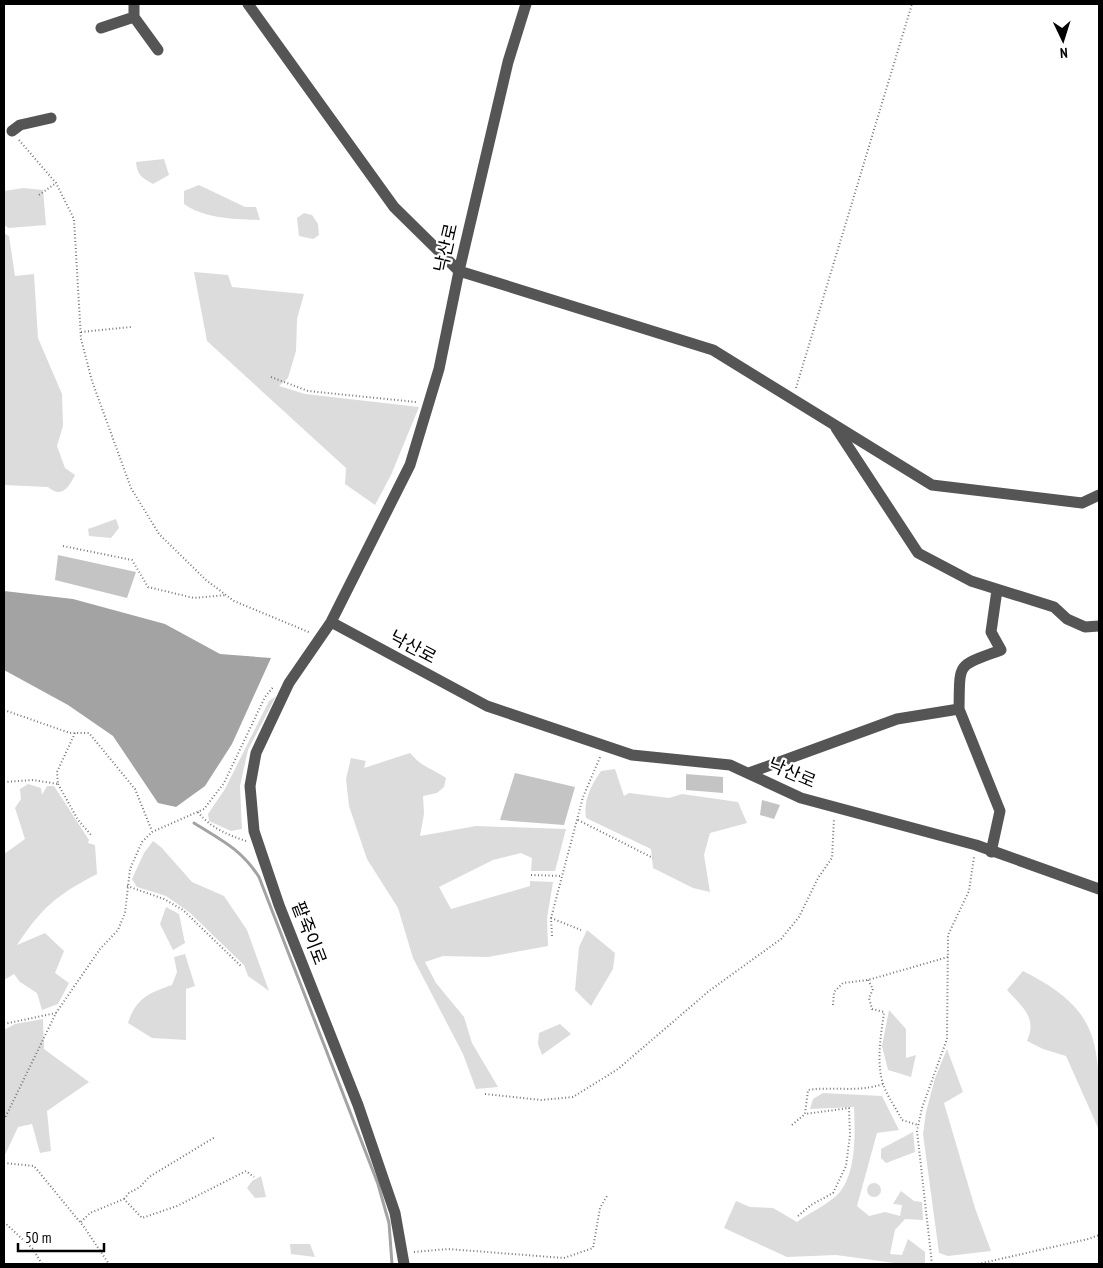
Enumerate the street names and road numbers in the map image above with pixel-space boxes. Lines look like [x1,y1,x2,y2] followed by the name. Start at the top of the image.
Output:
[429,221,462,275] street label: 낙산로
[386,625,441,668] street label: 낙산로
[765,752,820,793] street label: 낙산로
[287,898,332,968] street label: 팥죽이로

